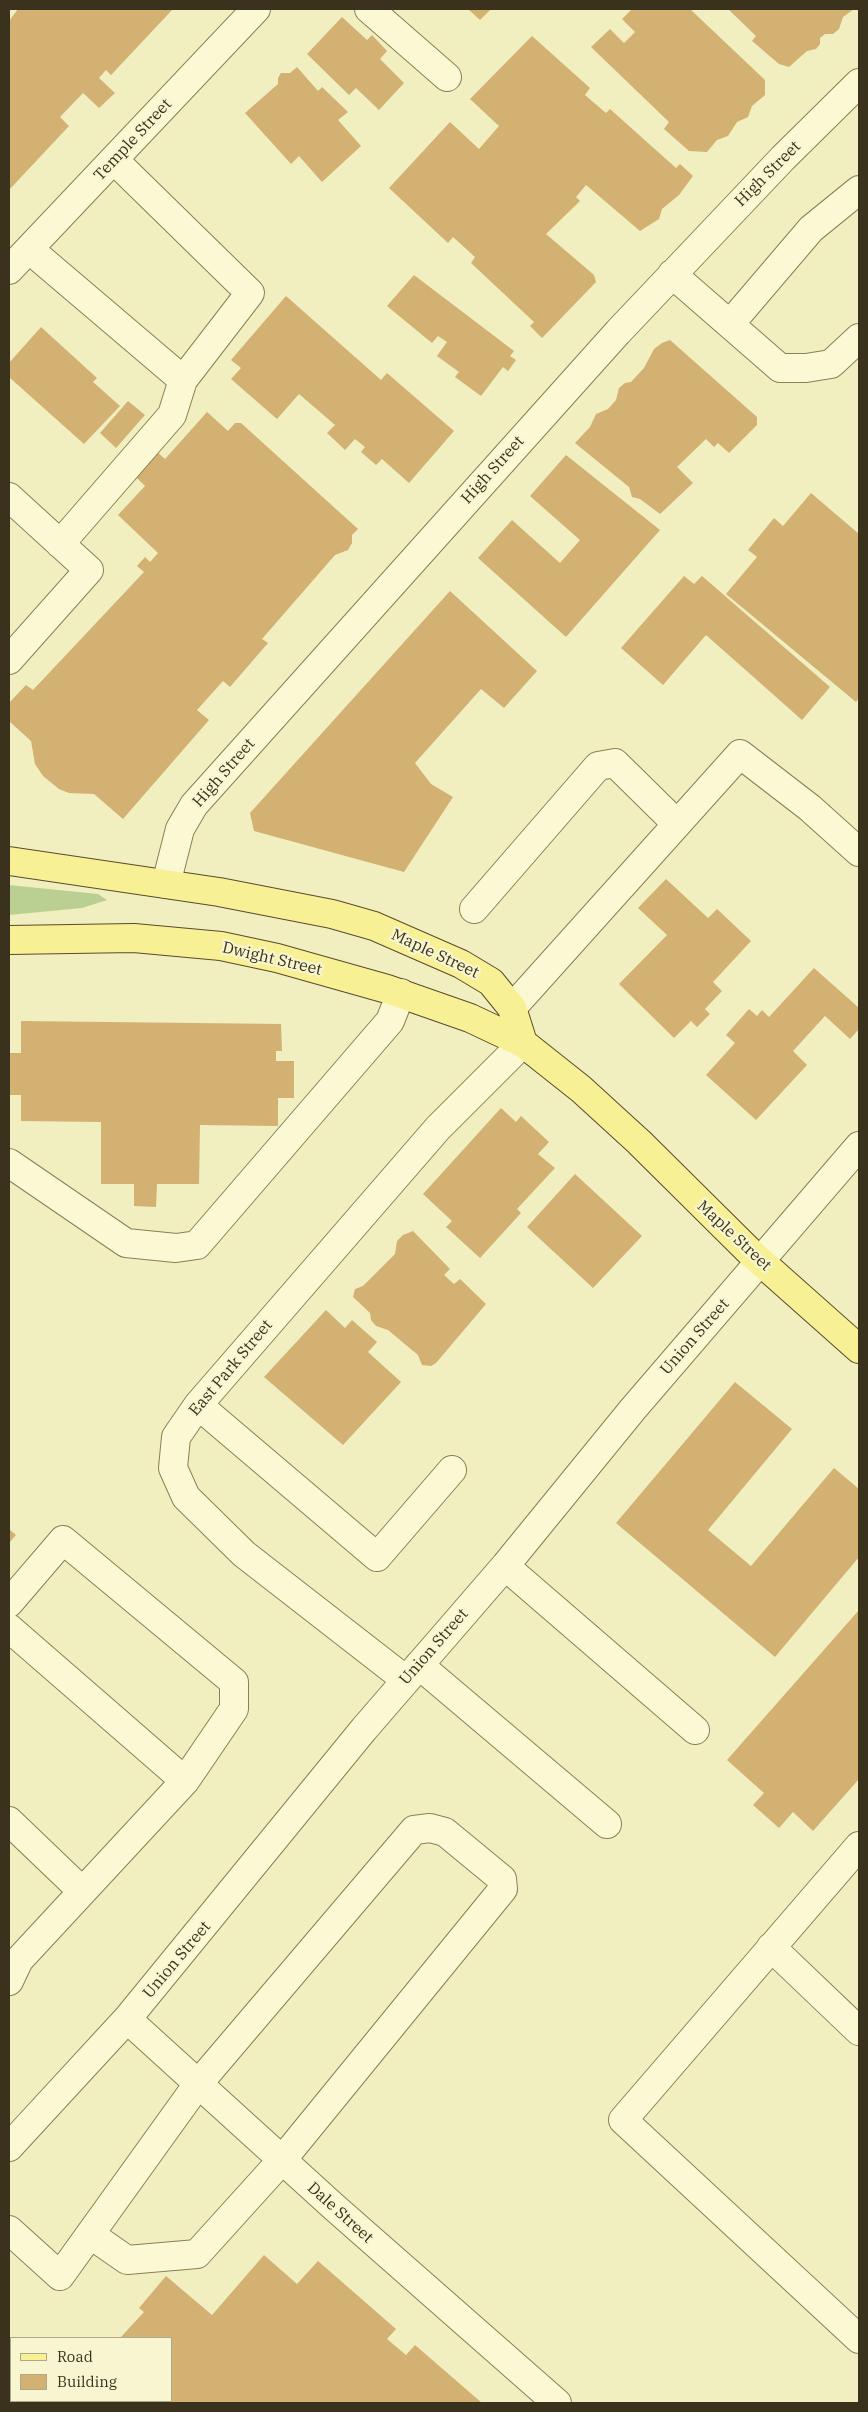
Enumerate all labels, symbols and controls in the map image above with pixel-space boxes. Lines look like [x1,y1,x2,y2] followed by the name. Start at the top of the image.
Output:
[90,95,176,185] street label: Temple Street
[731,137,805,211] street label: High Street
[457,432,529,508] street label: High Street
[189,735,259,811] street label: High Street
[388,925,482,983] street label: Maple Street
[220,938,324,980] street label: Dwight Street
[693,1197,775,1275] street label: Maple Street
[657,1295,733,1379] street label: Union Street
[185,1316,277,1420] street label: East Park Street
[396,1605,472,1689] street label: Union Street
[139,1917,215,2003] street label: Union Street
[303,2178,377,2248] street label: Dale Street
[10,2337,172,2402] legend
[57,2347,93,2366] text: Road
[57,2372,117,2391] text: Building

